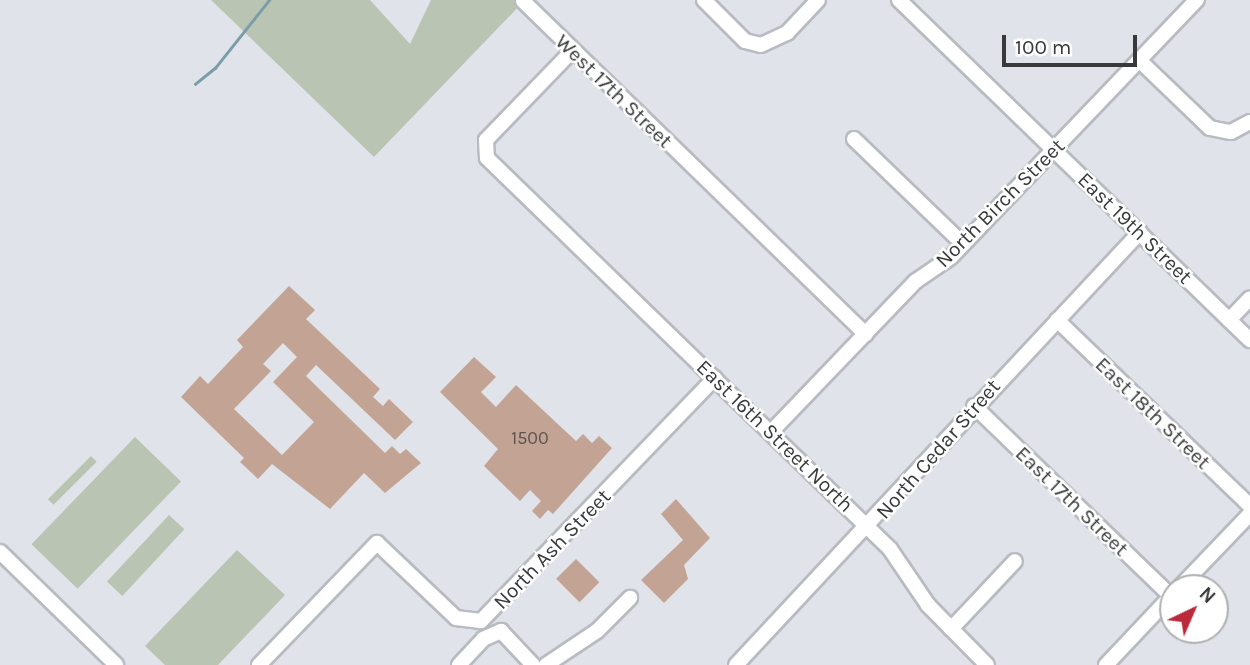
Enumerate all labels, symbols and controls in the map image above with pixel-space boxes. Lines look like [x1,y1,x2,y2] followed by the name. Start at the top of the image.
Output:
[1005,21,1140,65] scale bar
[550,29,678,153] street label: West 17th Street
[1015,35,1072,59] text: 100 m
[930,133,1070,273] street label: North Birch Street
[1072,167,1198,289] street label: East 19th Street
[1090,352,1216,474] street label: East 18th Street
[691,355,859,517] street label: East 16th Street North
[870,374,1006,524] street label: North Cedar Street
[511,427,549,449] house number: 1500
[1010,441,1134,561] street label: East 17th Street
[488,484,616,614] street label: North Ash Street
[1159,574,1229,644] north arrow
[1195,583,1220,608] text: N

